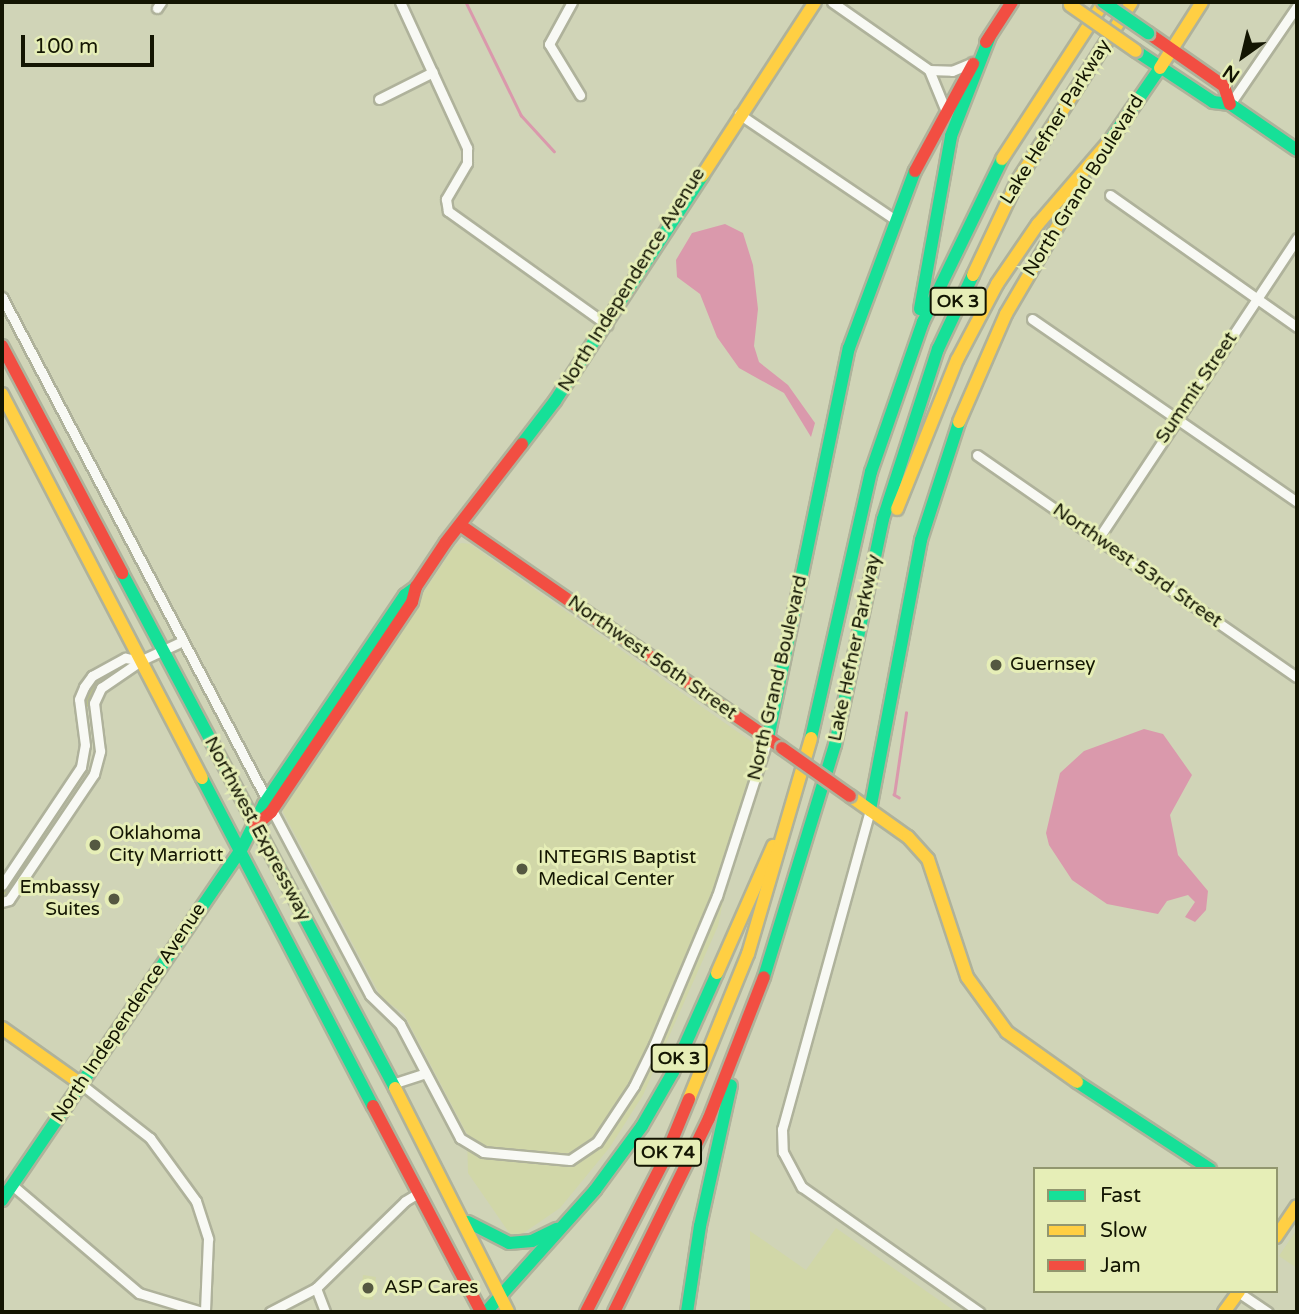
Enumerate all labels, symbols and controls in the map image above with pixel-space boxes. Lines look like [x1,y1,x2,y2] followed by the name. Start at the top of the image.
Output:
[24,21,158,65] scale bar
[1208,21,1278,91] north arrow
[34,34,98,59] text: 100 m
[996,35,1116,209] street label: Lake Hefner Parkway
[1219,60,1244,87] text: N
[1019,91,1149,281] street label: North Grand Boulevard
[554,164,710,396] street label: North Independence Avenue
[928,286,988,316] road number: OK 3
[1151,328,1243,448] street label: Summit Street
[1048,499,1226,633] street label: Northwest 53rd Street
[824,553,886,743] street label: Lake Hefner Parkway
[743,573,813,783] street label: North Grand Boulevard
[563,591,741,725] street label: Northwest 56th Street
[1010,654,1096,676] place label: Guernsey
[988,657,1004,673] marker: Guernsey
[199,733,315,925] street label: Northwest Expressway
[109,823,224,867] place label: Oklahoma City Marriott
[87,837,103,853] marker: Oklahoma City Marriott
[538,847,696,891] place label: INTEGRIS Baptist Medical Center
[512,859,532,879] marker: INTEGRIS Baptist Medical Center
[20,877,100,921] place label: Embassy Suites
[106,891,122,907] marker: Embassy Suites
[47,899,211,1127] street label: North Independence Avenue
[649,1044,709,1072] road number: OK 3
[633,1138,703,1167] road number: OK 74
[1033,1167,1278,1293] legend
[1100,1183,1141,1208] text: Fast
[1100,1218,1147,1243] text: Slow
[1100,1253,1141,1278] text: Jam
[384,1277,478,1299] place label: ASP Cares
[358,1278,378,1298] marker: ASP Cares

